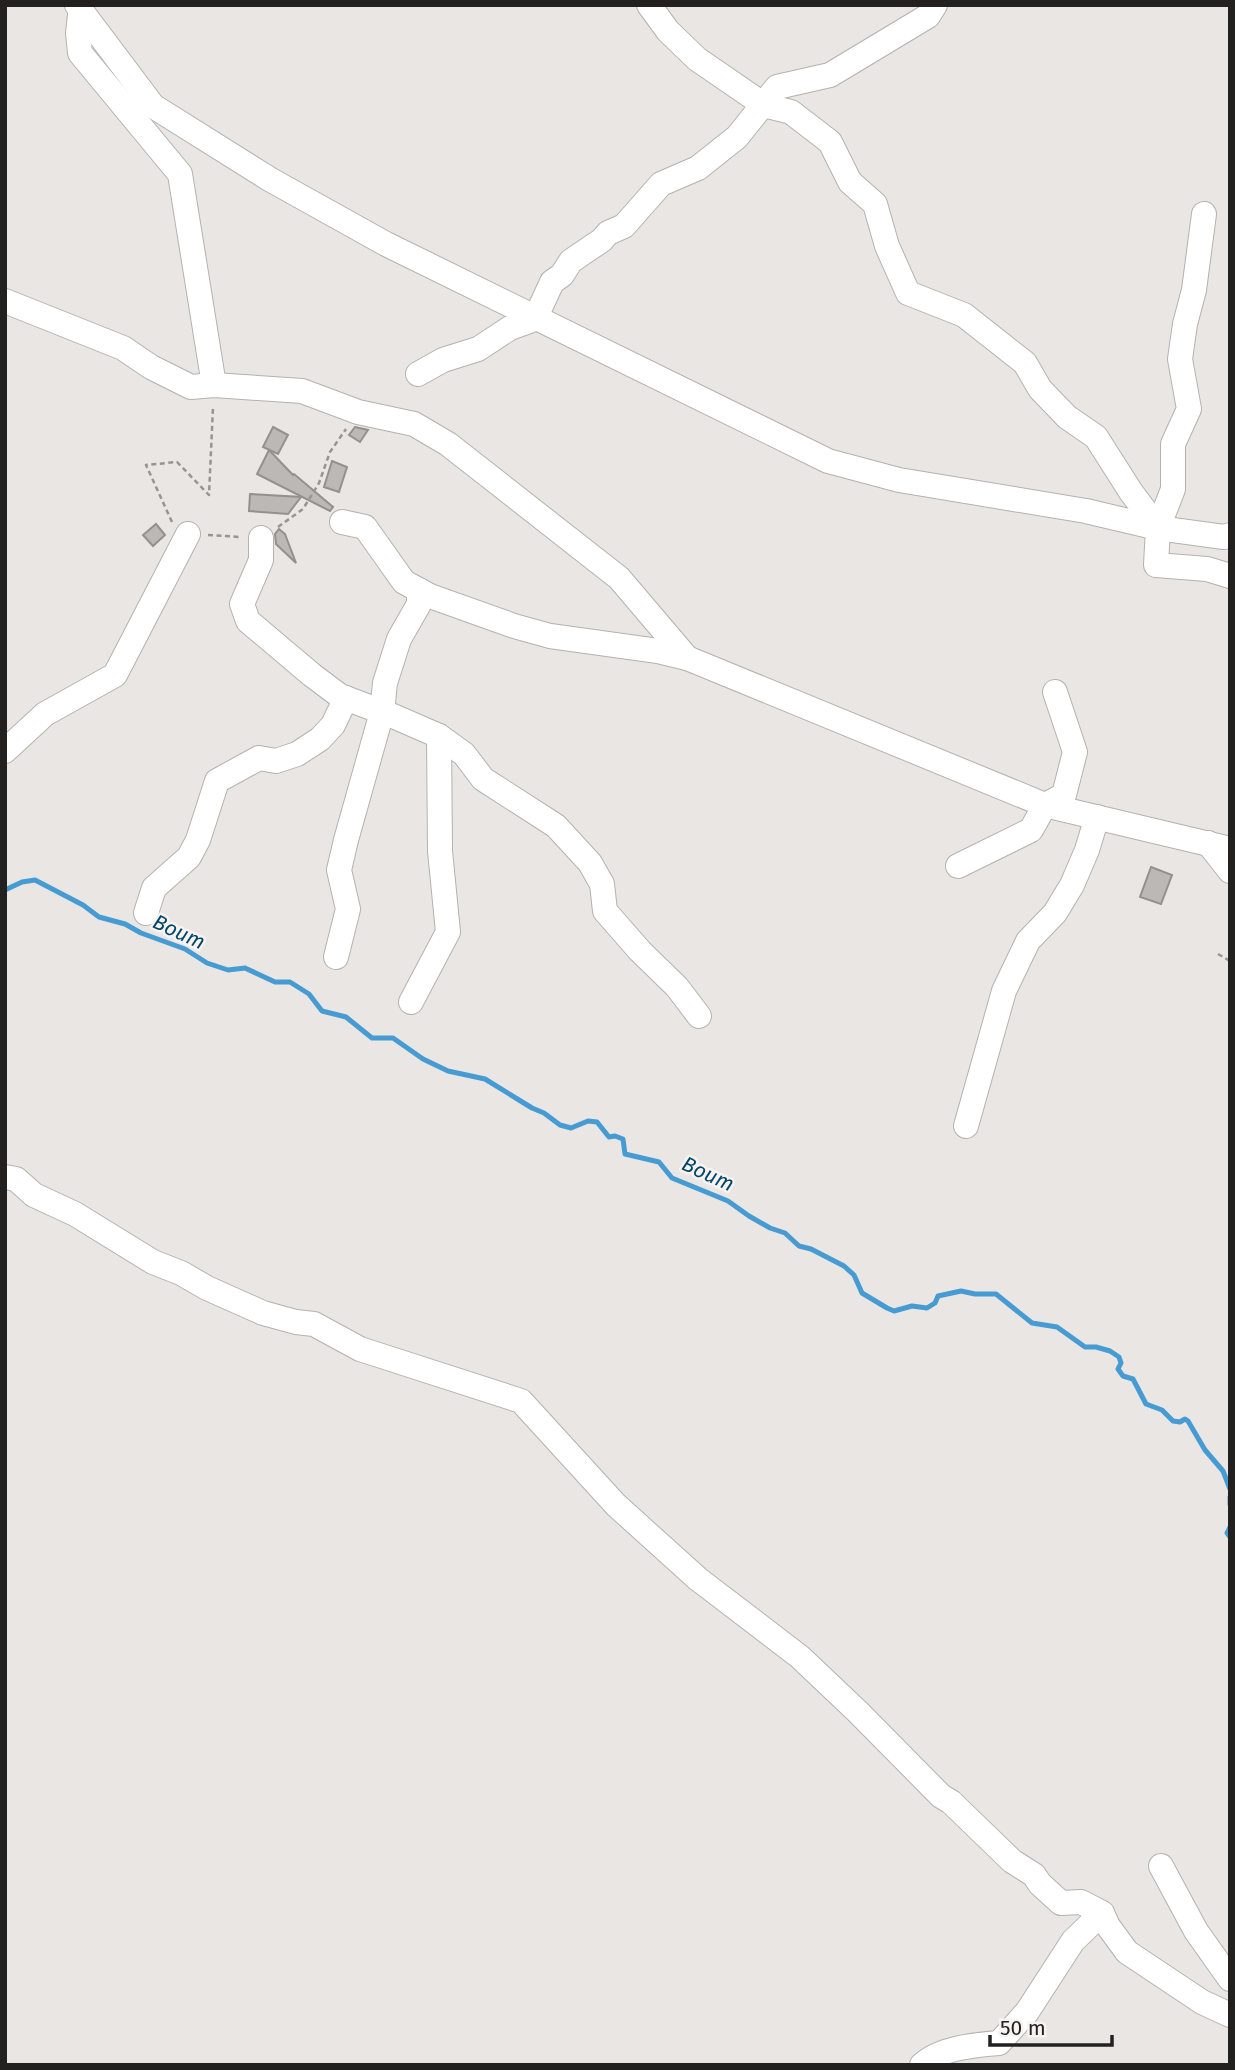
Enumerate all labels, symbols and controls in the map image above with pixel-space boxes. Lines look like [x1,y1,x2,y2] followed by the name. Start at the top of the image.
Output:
[149,909,209,955] water label: Boum
[678,1151,738,1197] water label: Boum
[990,2004,1112,2048] scale bar
[1000,2015,1046,2041] text: 50 m

